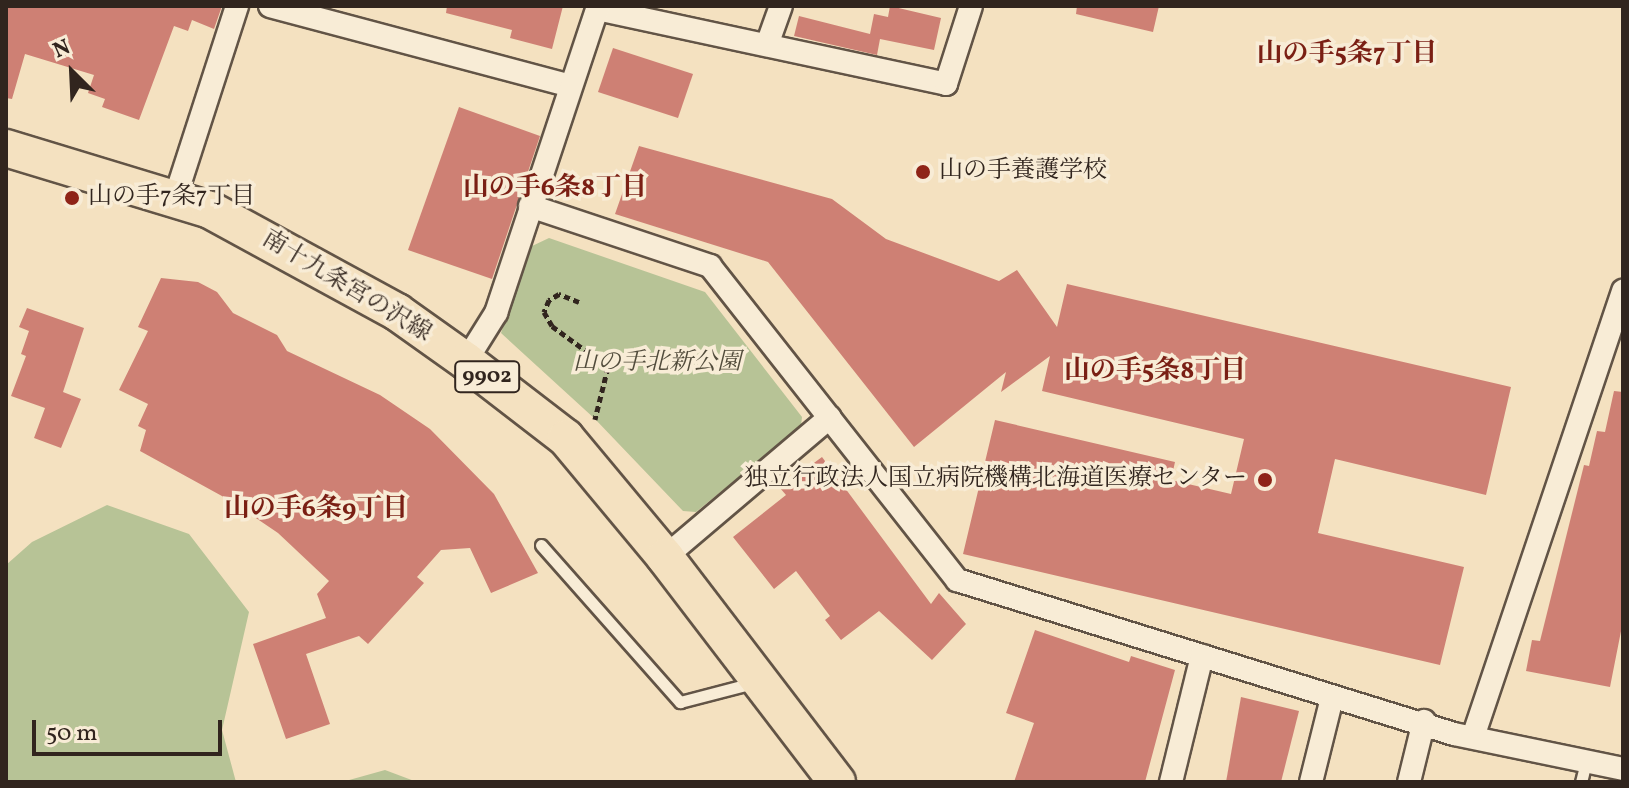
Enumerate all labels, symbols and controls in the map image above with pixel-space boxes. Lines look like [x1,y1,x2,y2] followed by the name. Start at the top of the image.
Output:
[32,32,112,112] north arrow
[48,32,76,67] text: N
[1257,39,1437,71] district label: 山の手5条7丁目
[939,158,1107,186] place label: 山の手養護学校
[914,163,932,181] marker: 山の手養護学校
[463,173,647,205] district label: 山の手6条8丁目
[88,184,255,212] place label: 山の手7条7丁目
[63,189,81,207] marker: 山の手7条7丁目
[256,225,436,349] street label: 南十九条宮の沢線
[573,350,741,378] park label: 山の手北新公園
[1064,356,1246,388] district label: 山の手5条8丁目
[453,359,521,395] road number: 9902
[743,466,1247,494] place label: 独立行政法人国立病院機構北海道医療センター
[1254,469,1276,491] marker: 独立行政法人国立病院機構北海道医療センター
[224,494,408,526] district label: 山の手6条9丁目
[36,704,226,754] scale bar
[46,717,98,751] text: 50 m

